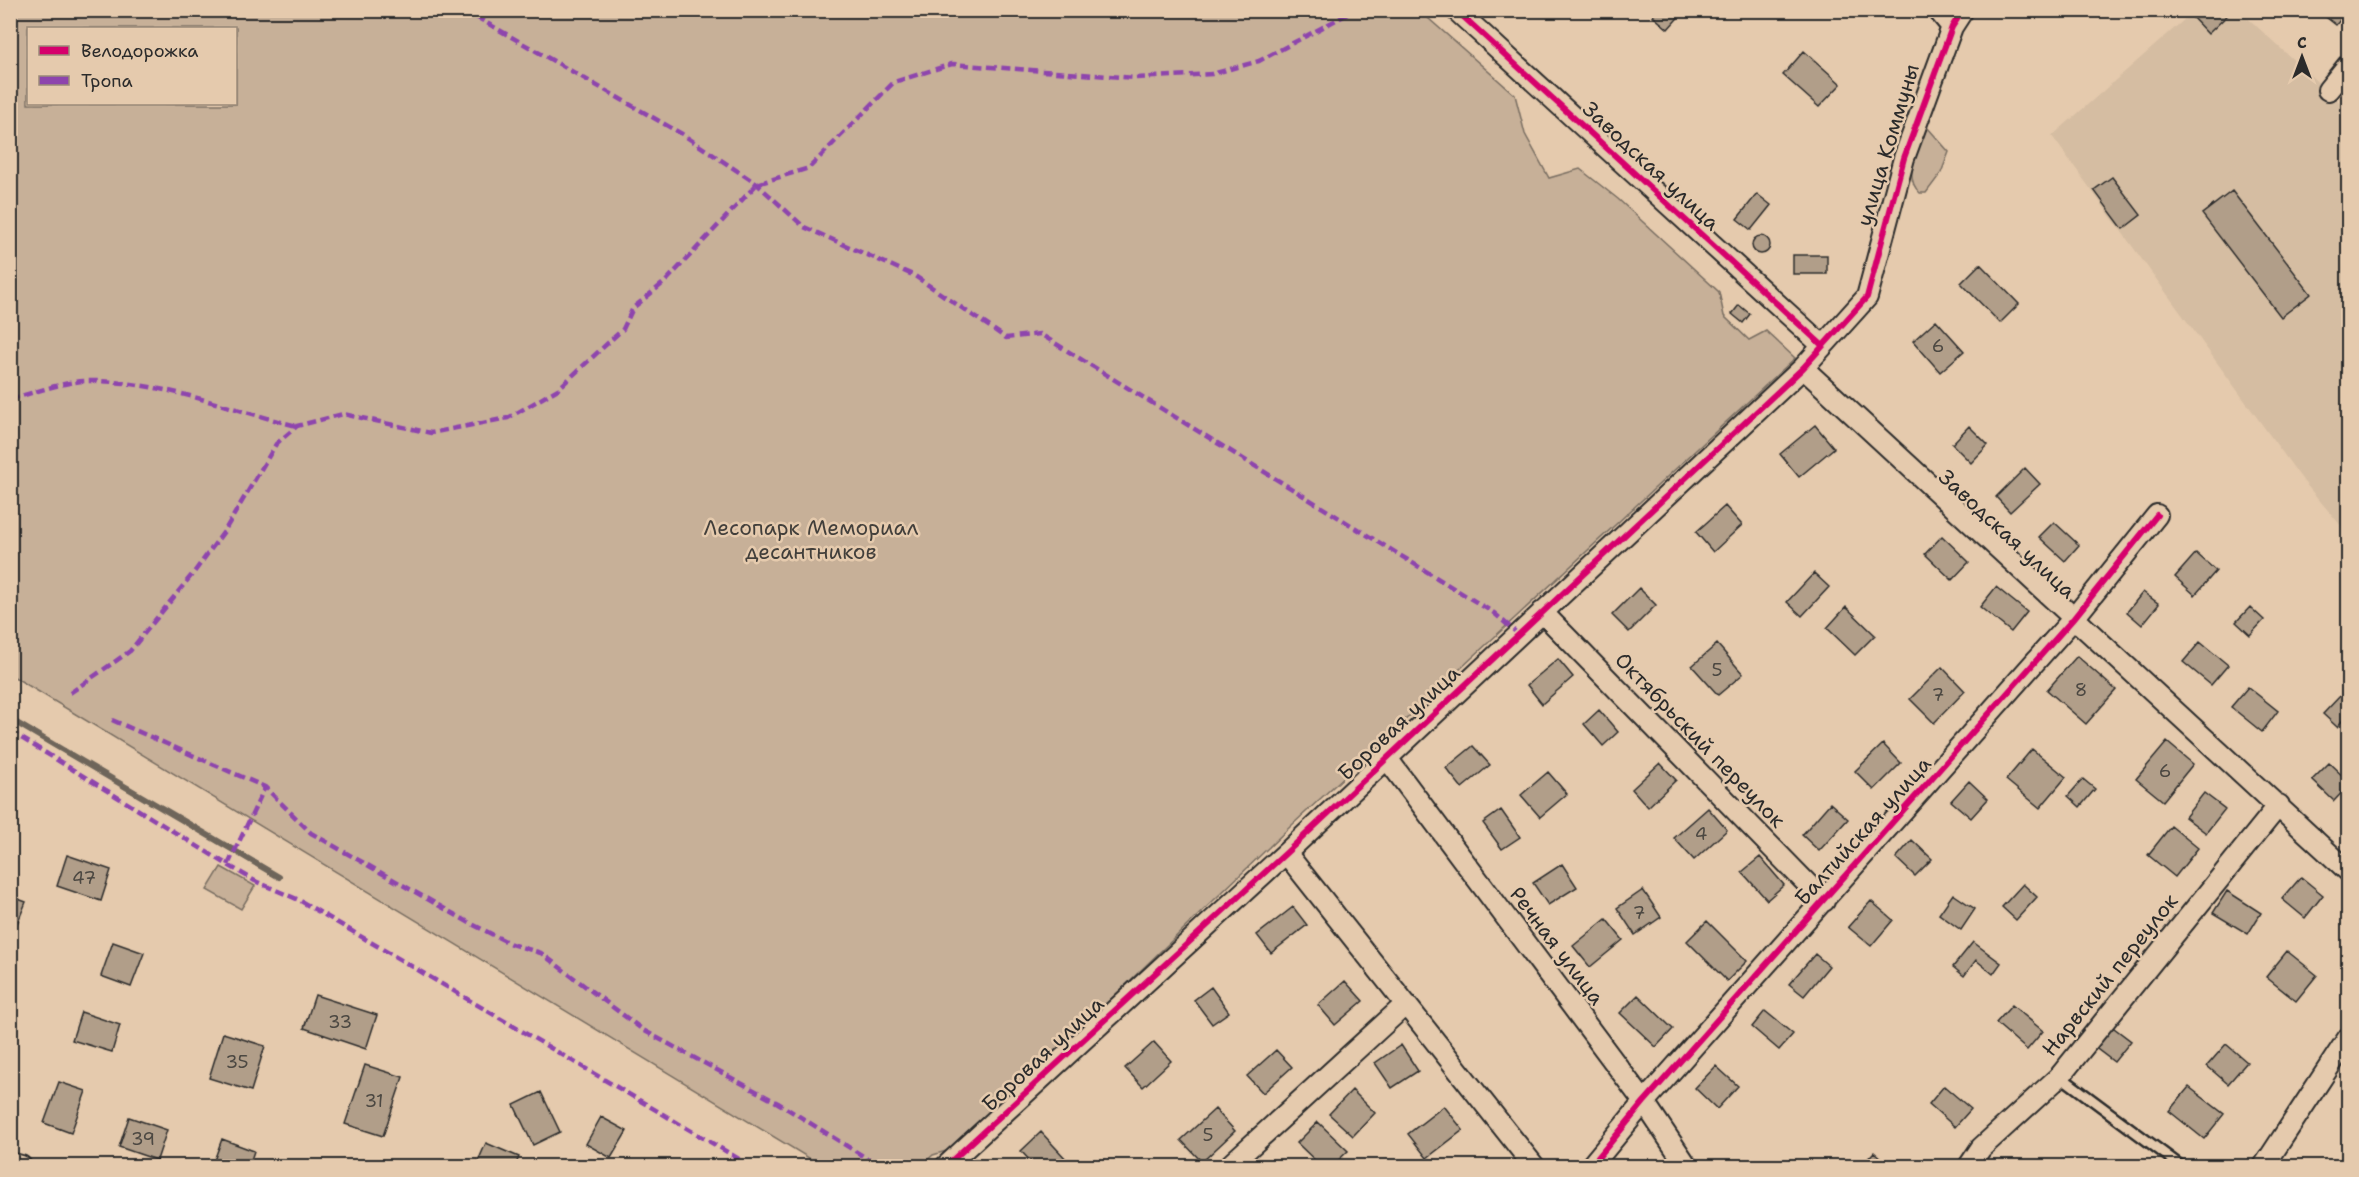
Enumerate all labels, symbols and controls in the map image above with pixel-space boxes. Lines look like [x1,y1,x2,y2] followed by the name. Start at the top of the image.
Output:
[27,27,237,105] legend
[2272,27,2332,87] north arrow
[2297,32,2307,53] text: С
[81,39,199,63] text: Велодорожка
[1850,61,1926,229] street label: улица Коммуны
[81,69,133,93] text: Тропа
[1576,95,1726,237] street label: Заводская улица
[1932,334,1944,358] house number: 6
[1932,463,2082,605] street label: Заводская улица
[704,514,919,566] park label: Лесопарк Мемориал десантников
[1609,646,1791,834] street label: Октябрьский переулок
[1711,658,1723,682] house number: 5
[1332,659,1466,787] street label: Боровая улица
[2075,678,2087,702] house number: 8
[1932,683,1944,707] house number: 7
[1789,751,1937,911] street label: Балтийская улица
[2159,759,2171,783] house number: 6
[1695,822,1707,846] house number: 4
[72,866,96,890] house number: 47
[1503,881,1611,1011] street label: Речная улица
[2036,888,2184,1062] street label: Нарвский переулок
[1633,901,1645,925] house number: 7
[976,990,1110,1118] street label: Боровая улица
[328,1010,352,1034] house number: 33
[225,1050,249,1074] house number: 35
[364,1089,384,1113] house number: 31
[1202,1123,1214,1147] house number: 5
[131,1127,155,1151] house number: 39

